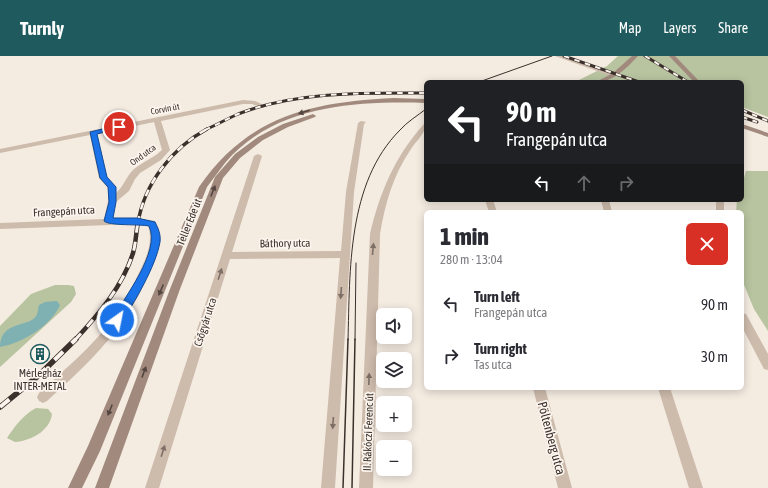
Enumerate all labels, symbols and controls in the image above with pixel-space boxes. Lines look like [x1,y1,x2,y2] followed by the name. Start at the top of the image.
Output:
[20,17,64,39] text: Turnly
[619,20,641,36] text: Map
[663,20,696,36] text: Layers
[718,20,748,36] text: Share
[440,96,492,148] icon: left
[506,96,556,128] text: 90 m
[150,101,181,117] street label: Corvin út
[298,109,310,115] one-way arrow
[102,110,136,144] pin
[108,116,130,138] icon: arrive
[506,129,607,150] text: Frangepán utca
[128,142,158,168] street label: Ond utca
[531,172,553,194] icon: left
[573,172,595,194] icon: ahead
[615,172,637,194] icon: right
[210,185,216,197] one-way arrow
[174,197,204,247] street label: Teller Ede út
[33,203,95,219] street label: Frangepán utca
[440,223,489,250] text: 1 min
[686,223,728,265] button: close
[259,237,311,249] street label: Báthory utca
[370,243,377,255] one-way arrow
[440,252,503,267] text: 280 m · 13:04
[217,267,223,279] one-way arrow
[157,284,164,296] one-way arrow
[338,287,345,299] one-way arrow
[474,288,520,305] text: Turn left
[440,293,462,315] icon: left
[191,296,219,348] street label: Csőgyár utca
[701,296,728,313] text: 90 m
[96,299,138,341] position arrow
[474,305,547,320] text: Frangepán utca
[376,308,412,476] map controls
[376,308,412,344] button: sound
[474,340,527,357] text: Turn right
[29,343,51,365] building icon: Mérlegház INTER-METAL
[440,345,462,367] icon: right
[701,348,728,365] text: 30 m
[376,352,412,388] button: layers
[474,357,512,372] text: Tas utca
[142,366,148,378] one-way arrow
[13,367,67,392] place label: Mérlegház INTER-METAL
[366,373,373,385] one-way arrow
[361,393,375,471] street label: II. Rákóczi Ferenc út
[376,396,412,432] button: +
[535,400,568,476] street label: Pöltenberg utca
[107,404,113,415] one-way arrow
[329,417,336,429] one-way arrow
[376,440,412,476] button: −
[161,445,167,457] one-way arrow

